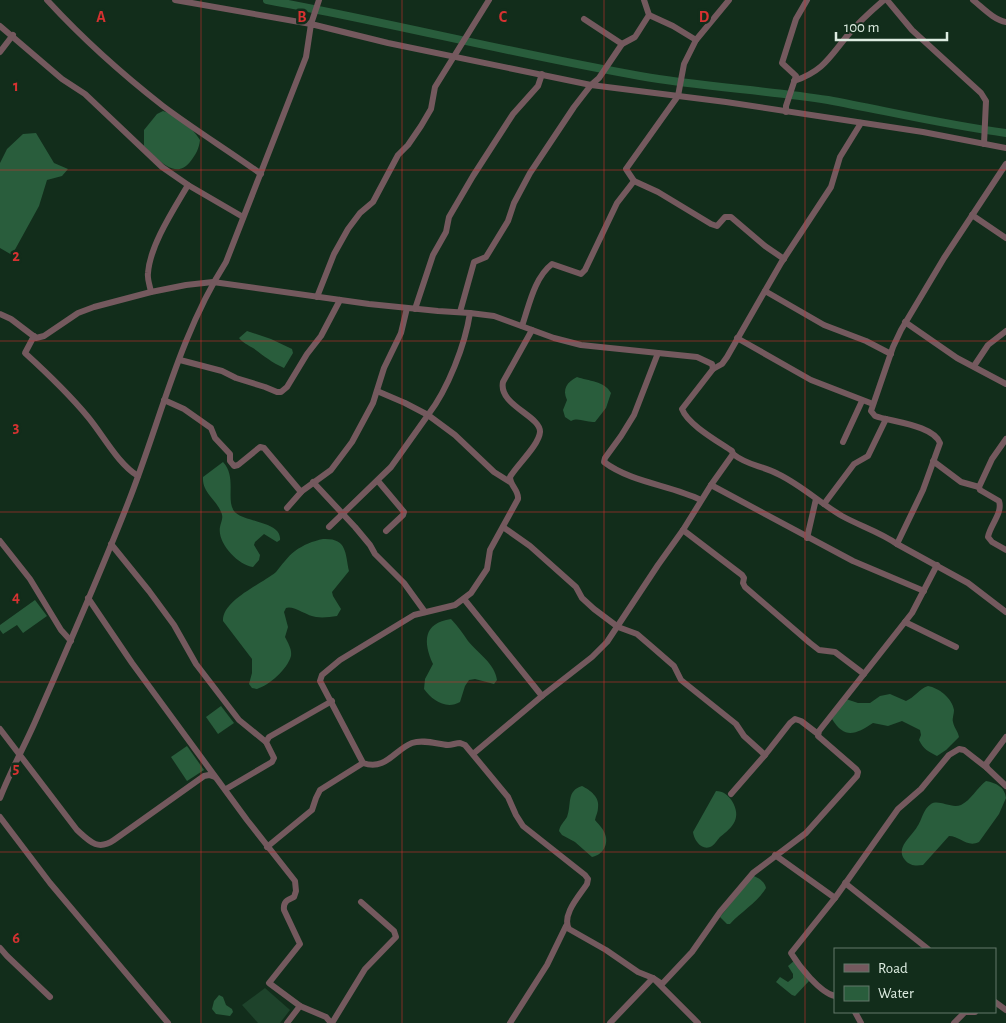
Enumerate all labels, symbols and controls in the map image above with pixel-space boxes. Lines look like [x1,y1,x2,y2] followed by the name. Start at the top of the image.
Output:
[96,9,106,25] text: A
[297,9,307,25] text: B
[499,9,508,25] text: C
[699,9,710,25] text: D
[836,10,947,42] scale bar
[844,20,879,35] text: 100 m
[13,78,19,94] text: 1
[12,248,20,264] text: 2
[13,419,20,435] text: 3
[12,589,20,605] text: 4
[13,760,20,776] text: 5
[12,930,20,946] text: 6
[834,948,996,1013] legend
[878,961,908,976] text: Road
[878,986,914,1001] text: Water

